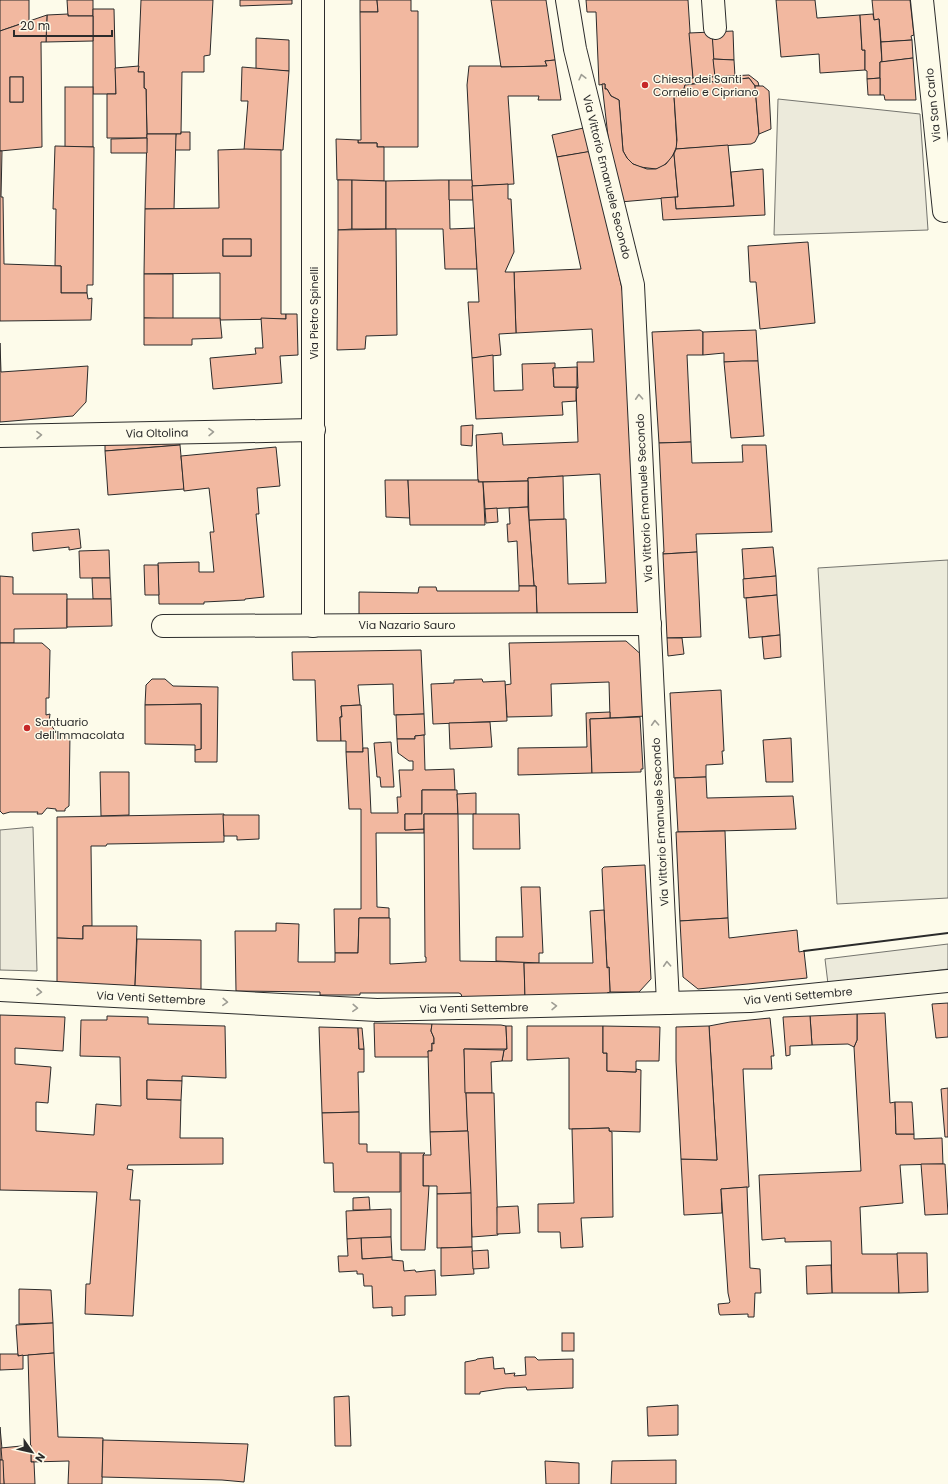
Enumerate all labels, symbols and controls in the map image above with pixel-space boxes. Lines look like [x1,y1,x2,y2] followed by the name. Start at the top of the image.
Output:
[14,12,112,38] scale bar
[20,17,50,34] text: 20 m
[921,67,945,143] street label: Via San Carlo
[653,71,759,100] place label: Chiesa dei Santi Cornelio e Cipriano
[578,74,587,81] one-way arrow
[640,80,650,90] marker: Chiesa dei Santi Cornelio e Cipriano
[579,93,635,261] street label: Via Vittorio Emanuele Secondo
[306,266,322,360] street label: Via Pietro Spinelli
[635,394,643,400] one-way arrow
[632,413,656,583] street label: Via Vittorio Emanuele Secondo
[125,424,189,442] street label: Via Oltolina
[208,428,214,436] one-way arrow
[36,431,42,439] one-way arrow
[359,617,456,633] street label: Via Nazario Sauro
[35,714,125,743] place label: Santuario dell'Immacolata
[651,720,659,726] one-way arrow
[22,723,32,733] marker: Santuario dell'Immacolata
[648,737,672,907] street label: Via Vittorio Emanuele Secondo
[662,961,671,967] one-way arrow
[743,983,853,1009] street label: Via Venti Settembre
[96,987,206,1009] street label: Via Venti Settembre
[36,988,42,997] one-way arrow
[222,997,228,1006] one-way arrow
[419,999,529,1017] street label: Via Venti Settembre
[551,1002,557,1010] one-way arrow
[352,1004,358,1013] one-way arrow
[12,1432,52,1472] north arrow
[31,1450,49,1465] text: N

